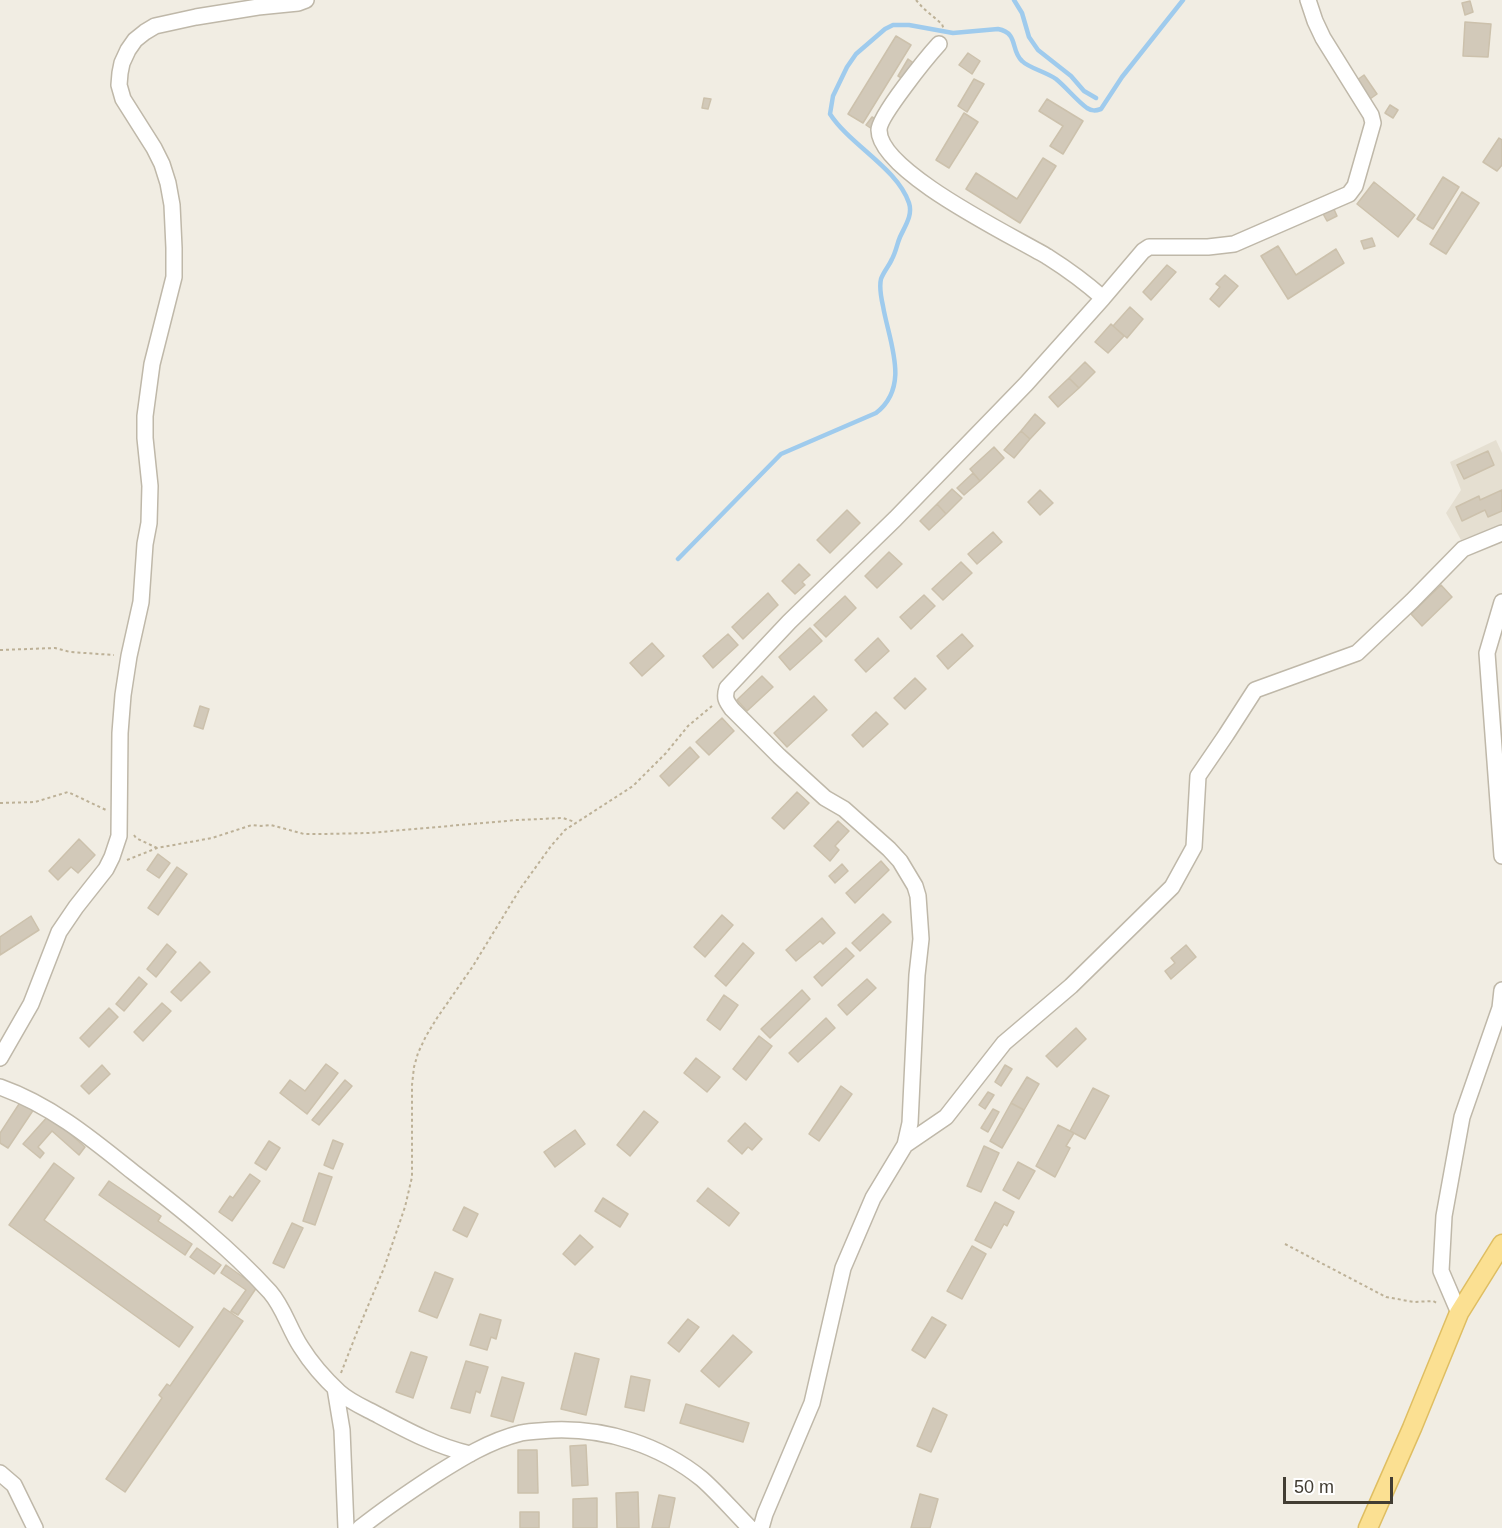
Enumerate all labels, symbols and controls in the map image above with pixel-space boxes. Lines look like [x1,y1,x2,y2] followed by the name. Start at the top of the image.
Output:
[1286,1465,1396,1503] scale bar
[1294,1477,1334,1497] text: 50 m

